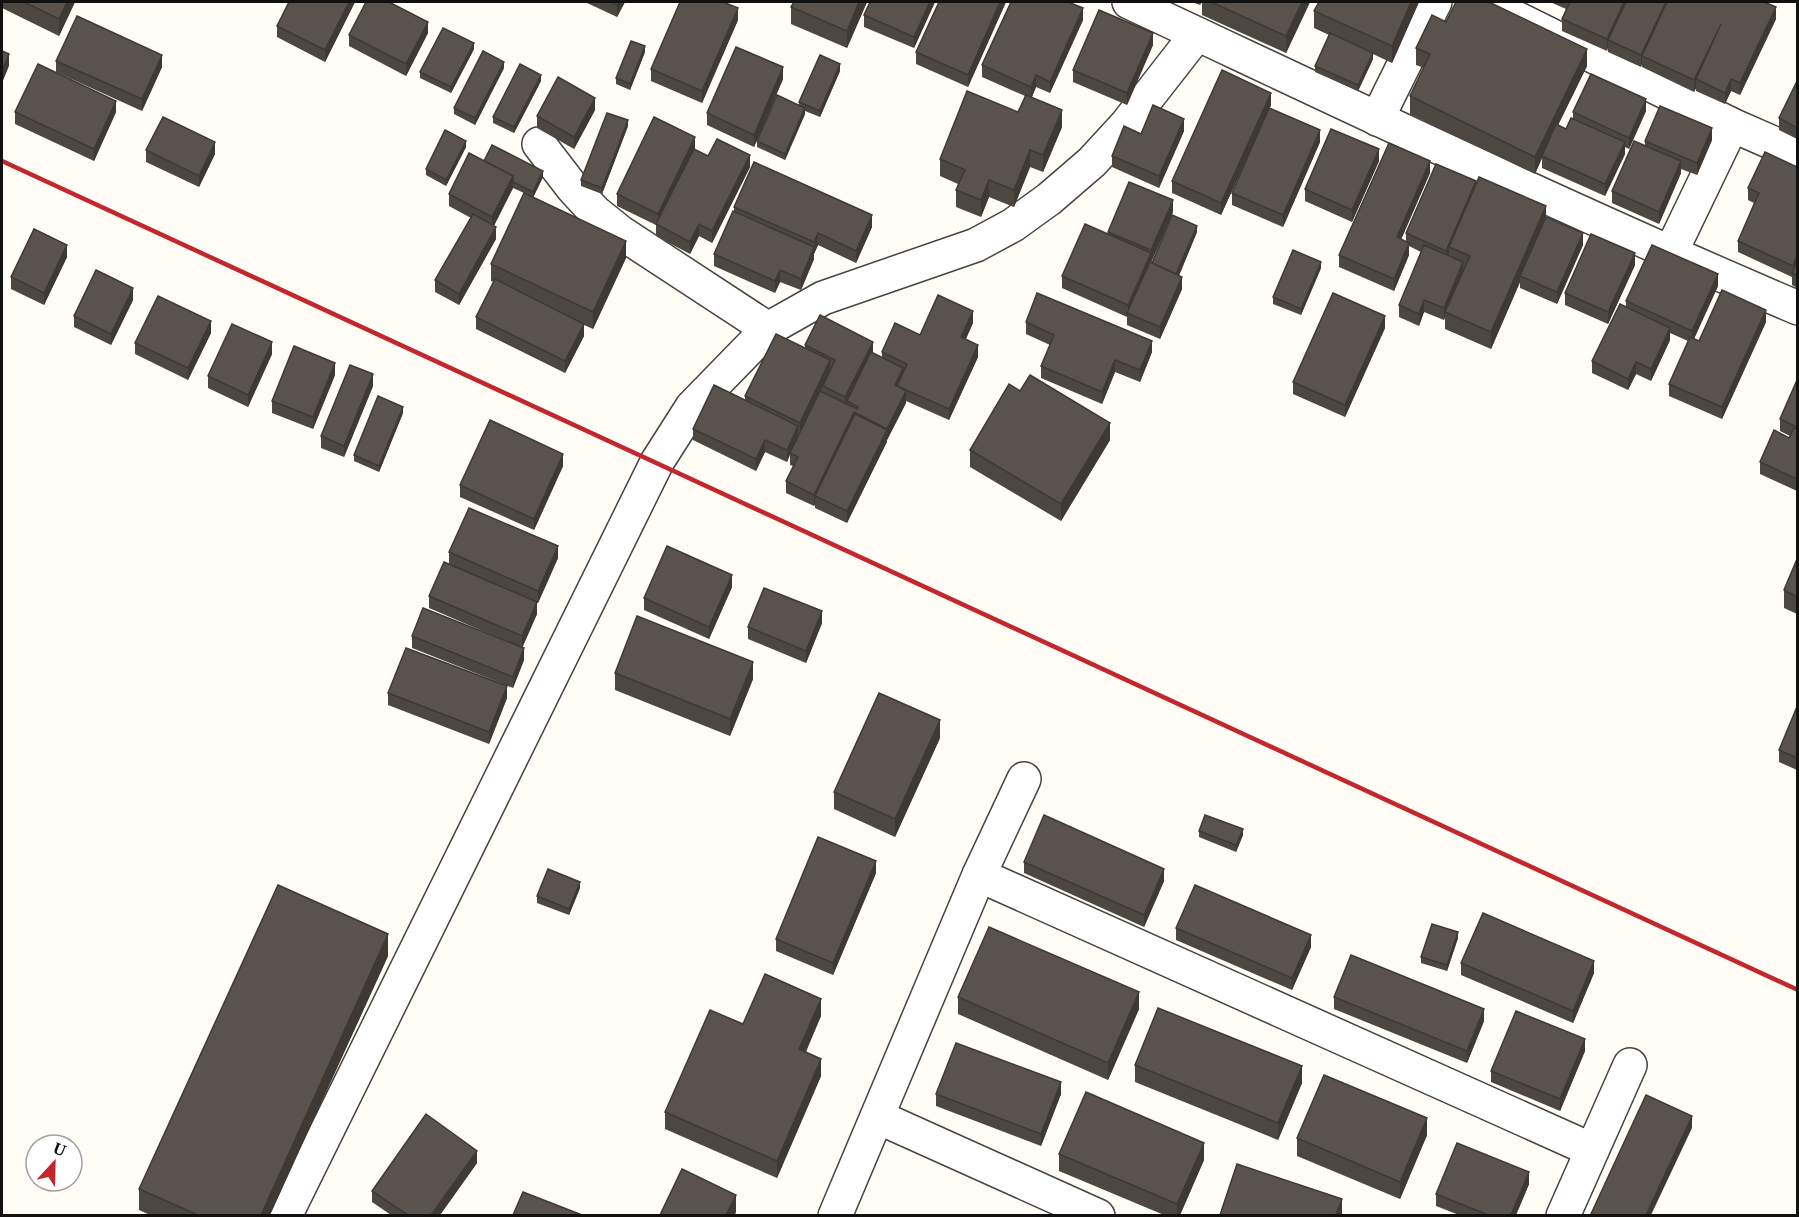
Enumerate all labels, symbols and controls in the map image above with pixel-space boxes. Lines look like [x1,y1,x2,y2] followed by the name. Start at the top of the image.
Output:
[24,1133,84,1193] north arrow
[50,1138,69,1161] text: U

